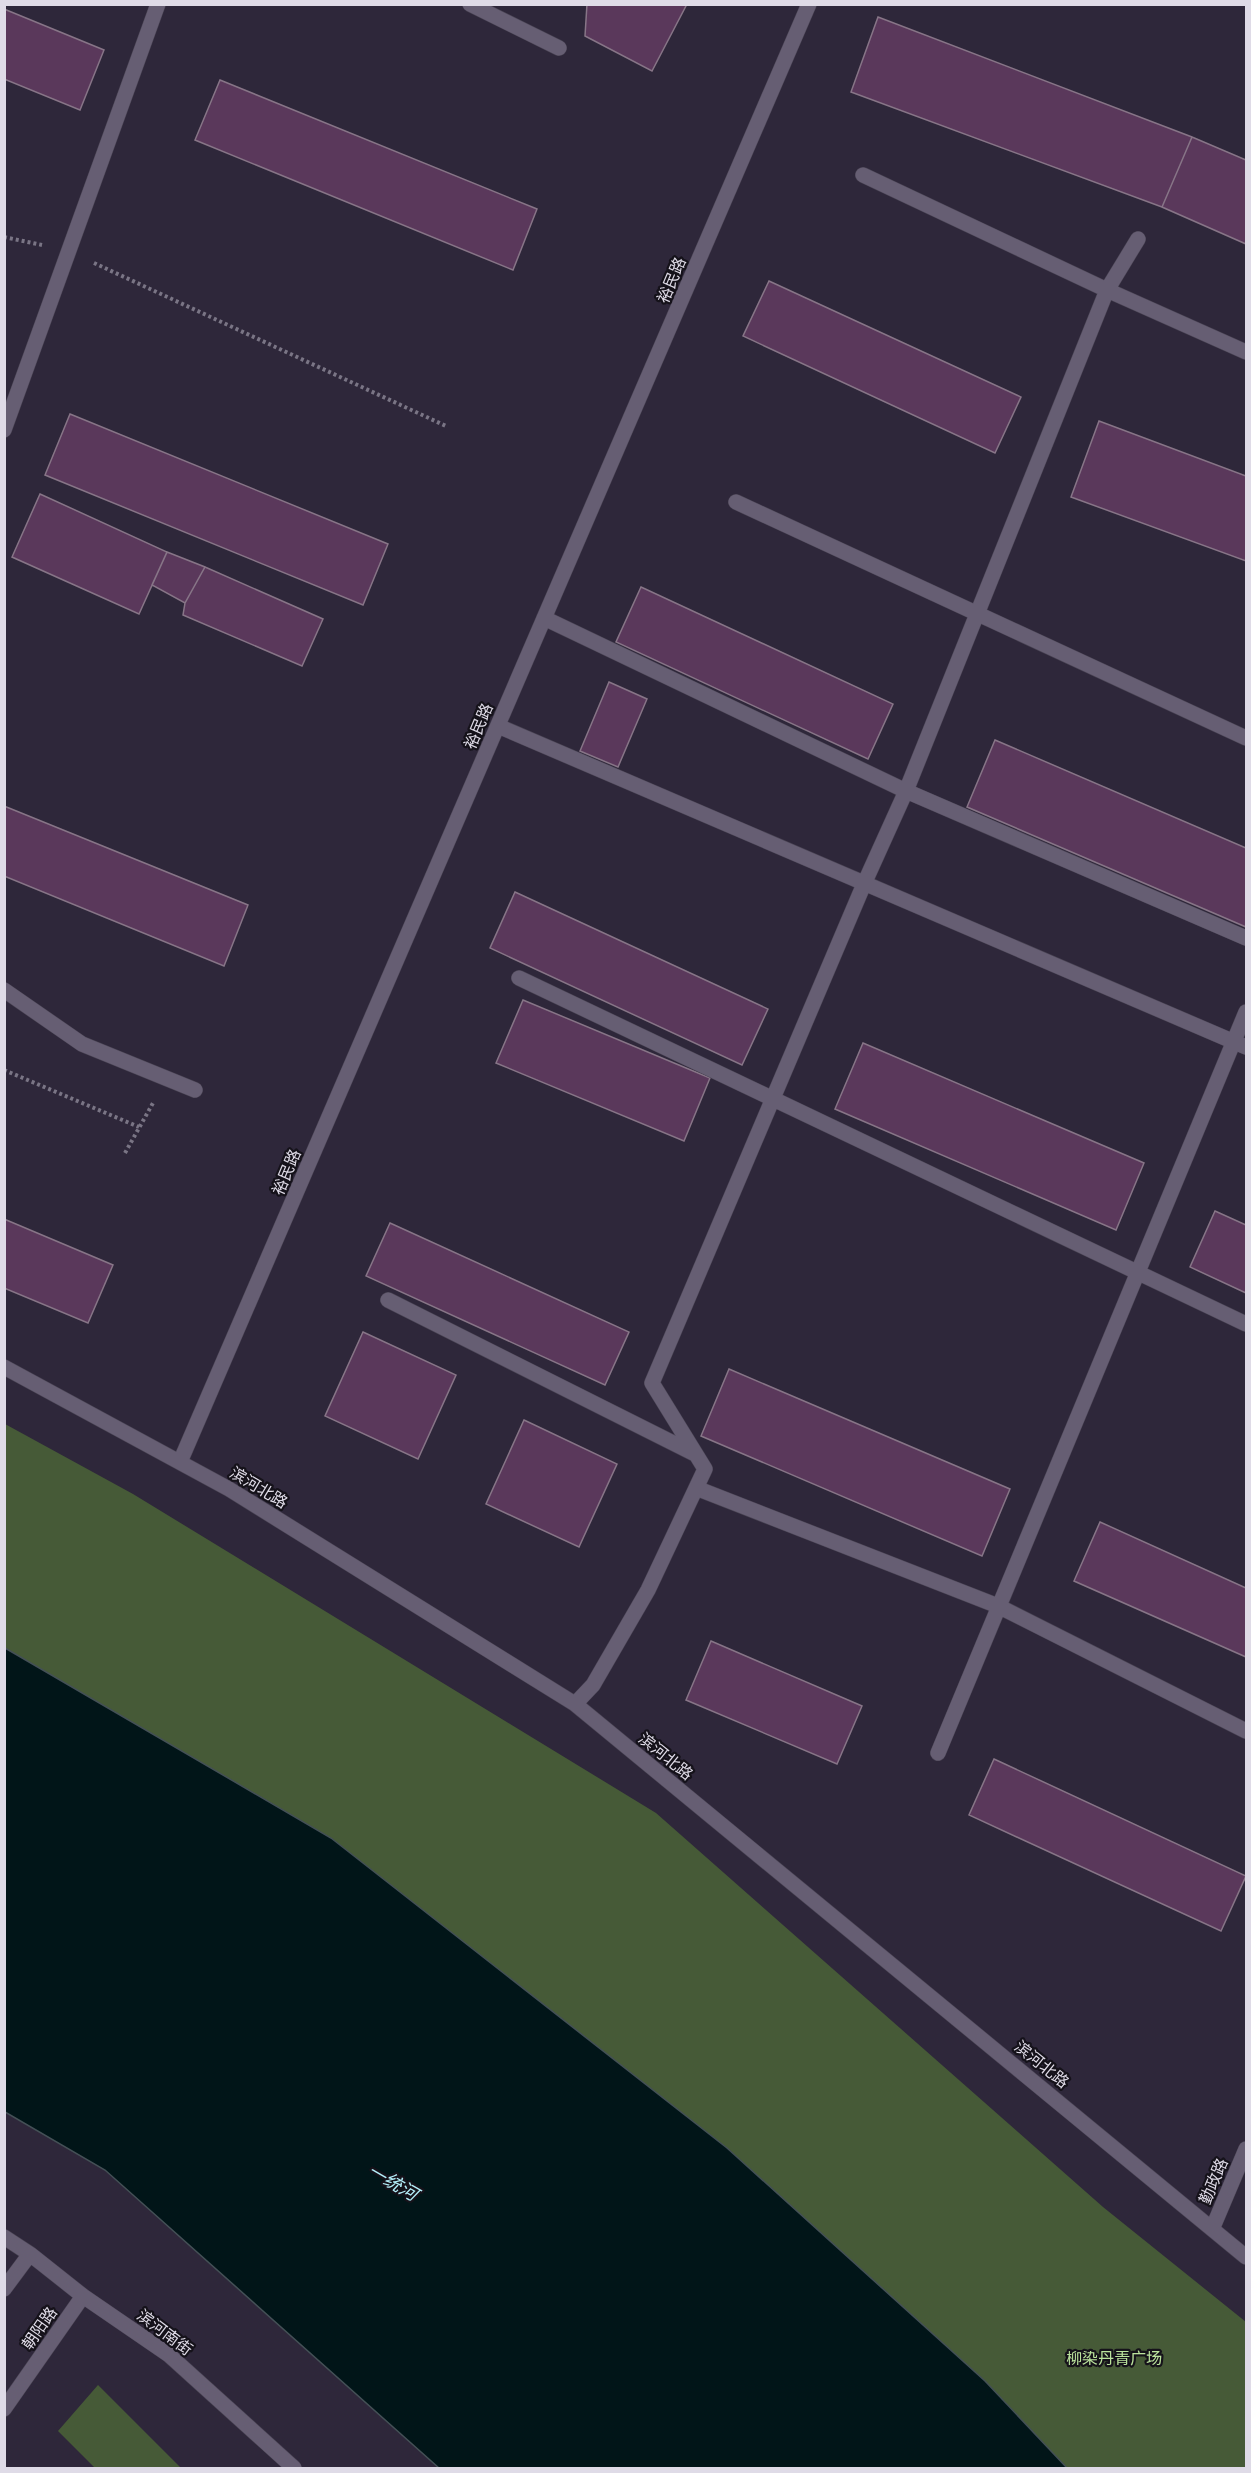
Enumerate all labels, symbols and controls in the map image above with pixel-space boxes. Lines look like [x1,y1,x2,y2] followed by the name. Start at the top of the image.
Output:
[652,254,690,306] street label: 裕民路
[459,700,497,752] street label: 裕民路
[267,1146,305,1198] street label: 裕民路
[226,1462,292,1512] street label: 滨河北路
[635,1728,697,1784] street label: 滨河北路
[1011,2036,1073,2092] street label: 滨河北路
[1194,2155,1232,2207] street label: 勤政路
[364,2159,425,2207] water label: 一统河
[17,2303,61,2353] street label: 朝阳路
[133,2305,197,2359] street label: 滨河南街
[1066,2348,1162,2368] park label: 柳染丹青广场

